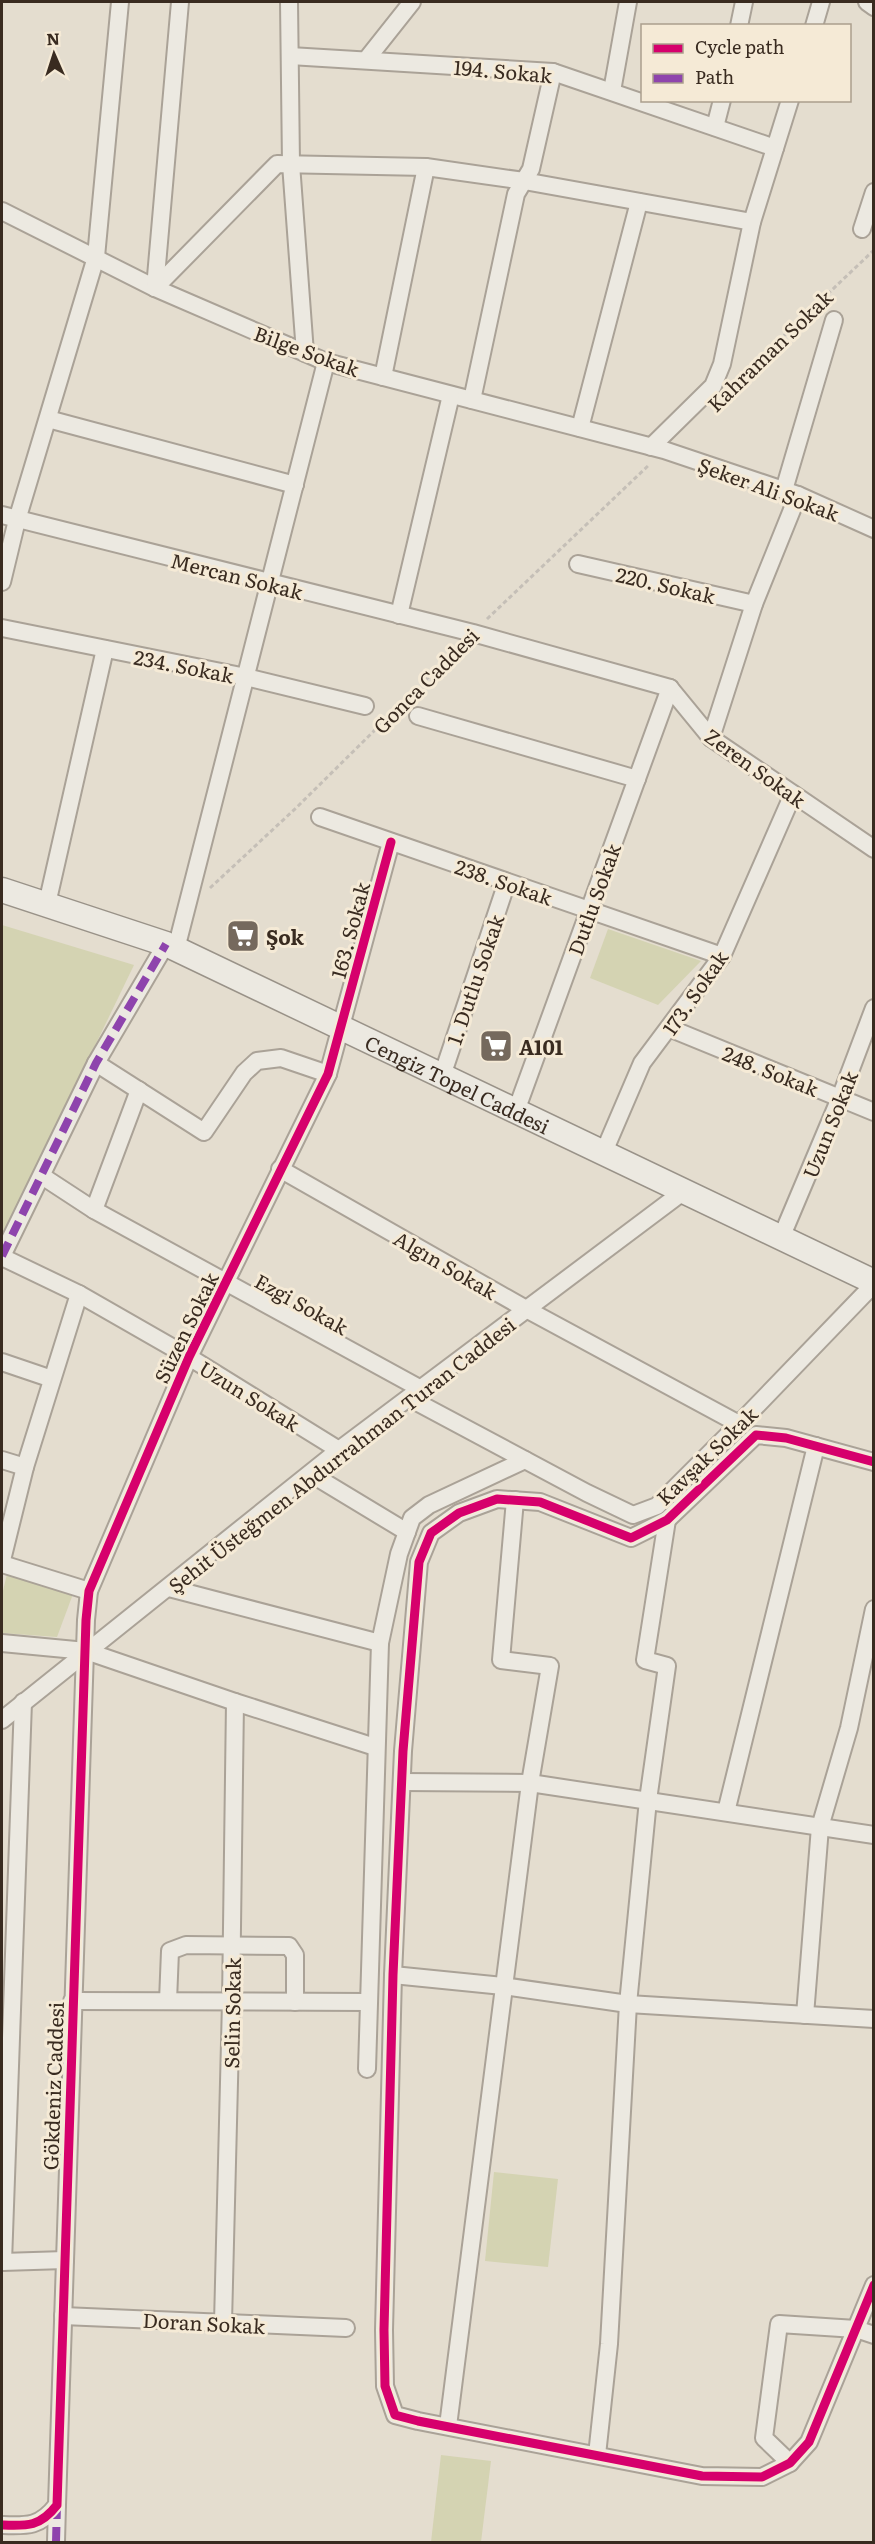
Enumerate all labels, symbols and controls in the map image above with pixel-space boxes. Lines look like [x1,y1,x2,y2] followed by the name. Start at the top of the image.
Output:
[24,24,84,84] north arrow
[641,24,851,102] legend
[46,26,61,50] text: N
[695,33,784,60] text: Cycle path
[452,51,554,89] street label: 194. Sokak
[695,63,734,90] text: Path
[699,282,839,418] street label: Kahraman Sokak
[250,317,365,383] street label: Bilge Sokak
[694,449,845,528] street label: Şeker Ali Sokak
[168,544,307,606] street label: Mercan Sokak
[613,558,719,610] street label: 220. Sokak
[365,620,485,740] street label: Gonca Caddesi
[132,641,237,690] street label: 234. Sokak
[699,720,813,814] street label: Zeren Sokak
[559,838,627,959] street label: Dutlu Sokak
[451,850,557,912] street label: 238. Sokak
[322,878,376,982] street label: 163. Sokak
[438,909,511,1048] street label: 1. Dutlu Sokak
[225,918,261,954] supermarket icon: Şok
[266,921,305,951] place label: Şok
[654,943,735,1041] street label: 173. Sokak
[360,1026,555,1140] street label: Cengiz Topel Caddesi
[478,1028,514,1064] supermarket icon: A101
[519,1031,563,1061] place label: A101
[718,1037,824,1103] street label: 248. Sokak
[794,1065,865,1182] street label: Uzun Sokak
[389,1222,504,1306] street label: Algın Sokak
[250,1265,355,1341] street label: Ezgi Sokak
[145,1266,225,1388] street label: Süzen Sokak
[161,1309,521,1599] street label: Şehit Üsteğmen Abdurrahman Turan Caddesi
[194,1352,307,1438] street label: Uzun Sokak
[649,1398,764,1511] street label: Kavşak Sokak
[215,1956,247,2069] street label: Selin Sokak
[34,2001,70,2171] street label: Gökdeniz Caddesi
[142,2304,267,2340] street label: Doran Sokak

